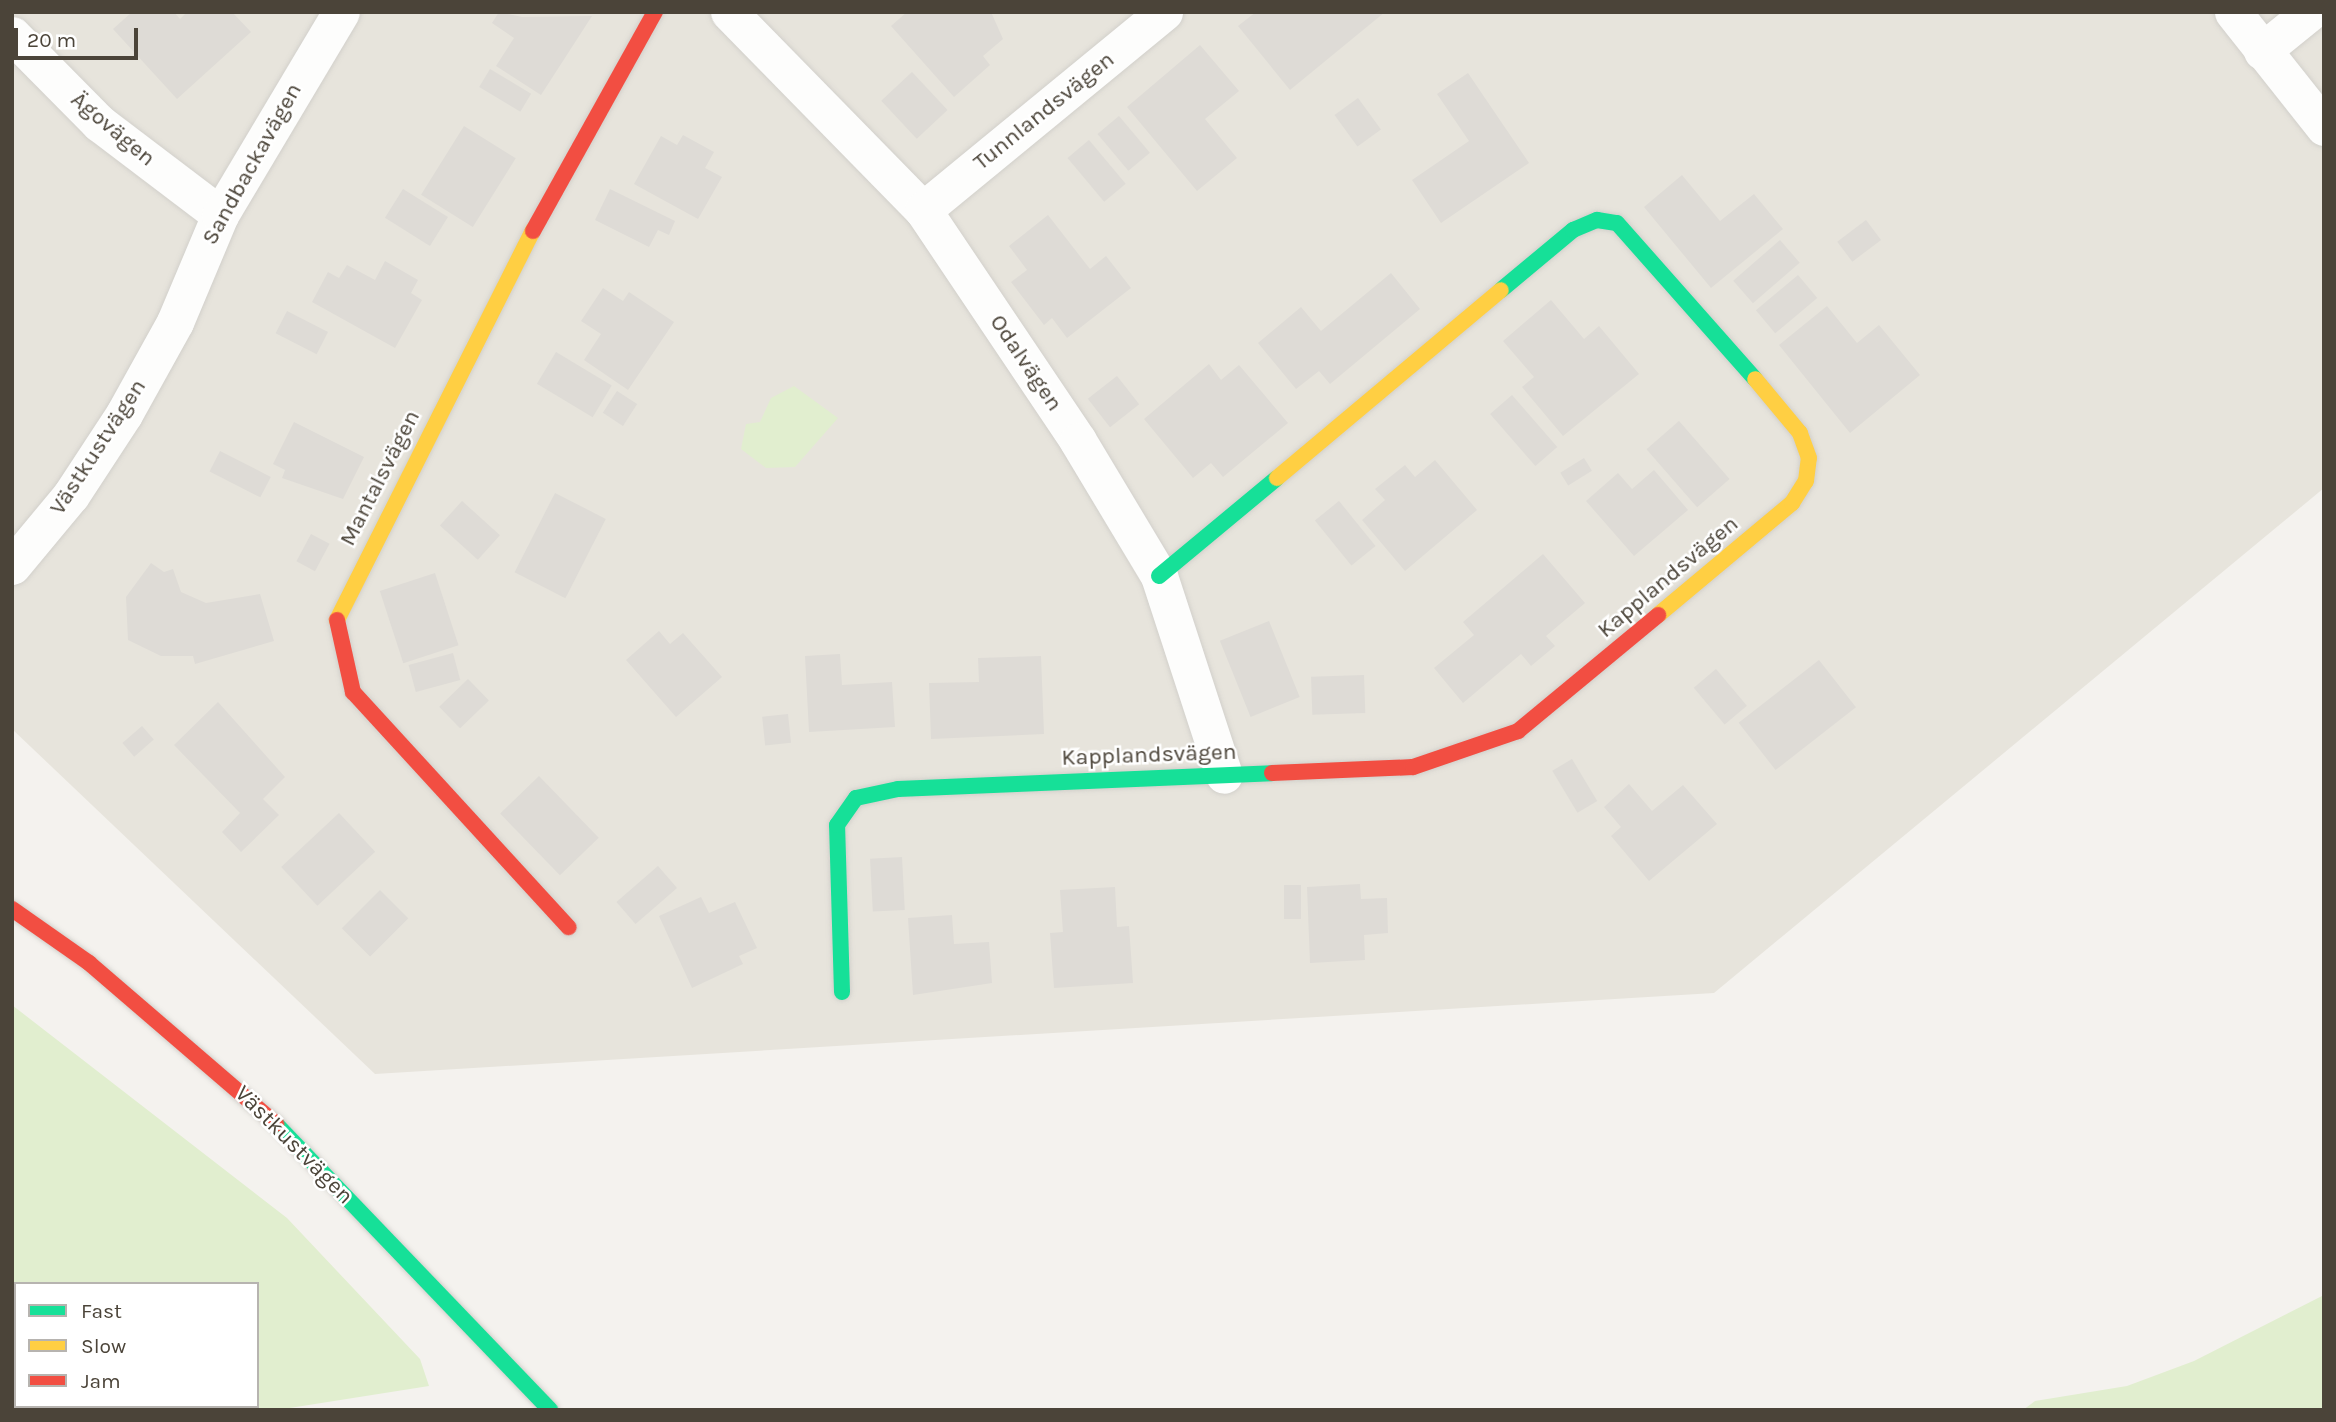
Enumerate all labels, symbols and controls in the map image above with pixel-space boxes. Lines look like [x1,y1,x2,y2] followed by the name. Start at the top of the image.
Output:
[18,14,142,58] scale bar
[27,28,76,52] text: 20 m
[968,46,1120,176] street label: Tunnlandsvägen
[196,78,308,250] street label: Sandbackavägen
[65,86,161,172] street label: Ägovägen
[984,309,1068,417] street label: Odalvägen
[44,374,152,520] street label: Västkustvägen
[334,405,426,551] street label: Mantalsvägen
[1592,510,1744,644] street label: Kapplandsvägen
[1061,738,1237,772] street label: Kapplandsvägen
[229,1080,359,1210] street label: Västkustvägen
[14,1282,259,1408] legend
[81,1299,122,1323] text: Fast
[81,1334,126,1358] text: Slow
[81,1369,121,1393] text: Jam

